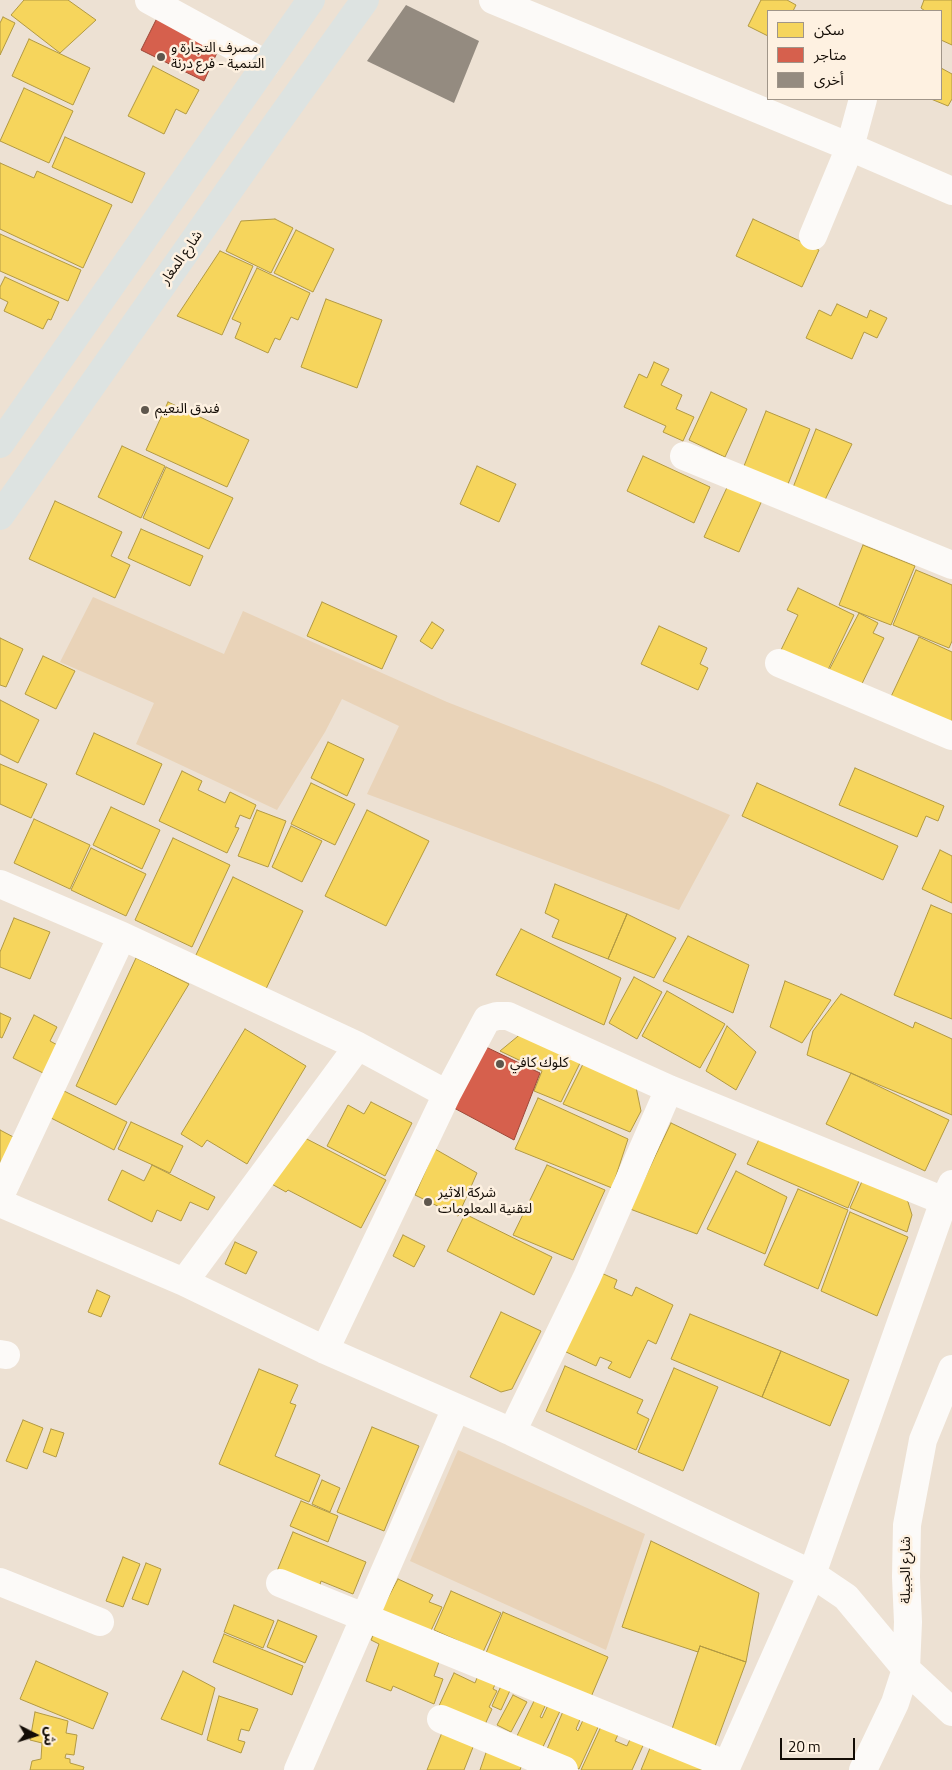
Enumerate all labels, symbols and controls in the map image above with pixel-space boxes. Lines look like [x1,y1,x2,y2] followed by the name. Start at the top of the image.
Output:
[767,10,942,100] legend
[814,18,844,41] text: سكن
[171,41,264,74] place label: مصرف التجارة و التنمية - فرع درنة
[814,43,847,66] text: متاجر
[155,51,167,63] marker: مصرف التجارة و التنمية - فرع درنة
[814,68,844,91] text: أخرى
[157,228,207,288] street label: شارع المغار
[155,402,220,418] place label: فندق النعيم
[139,404,151,416] marker: فندق النعيم
[510,1056,568,1072] place label: كلوك كافي
[494,1058,506,1070] marker: كلوك كافي
[438,1186,532,1218] place label: شركة الاثير لتقنية المعلومات
[422,1196,434,1208] marker: شركة الاثير لتقنية المعلومات
[899,1536,915,1604] street label: شارع الجبيلة
[10,1710,60,1760] north arrow
[39,1726,62,1747] text: ش
[782,1728,857,1760] scale bar
[788,1735,821,1758] text: 20 m

